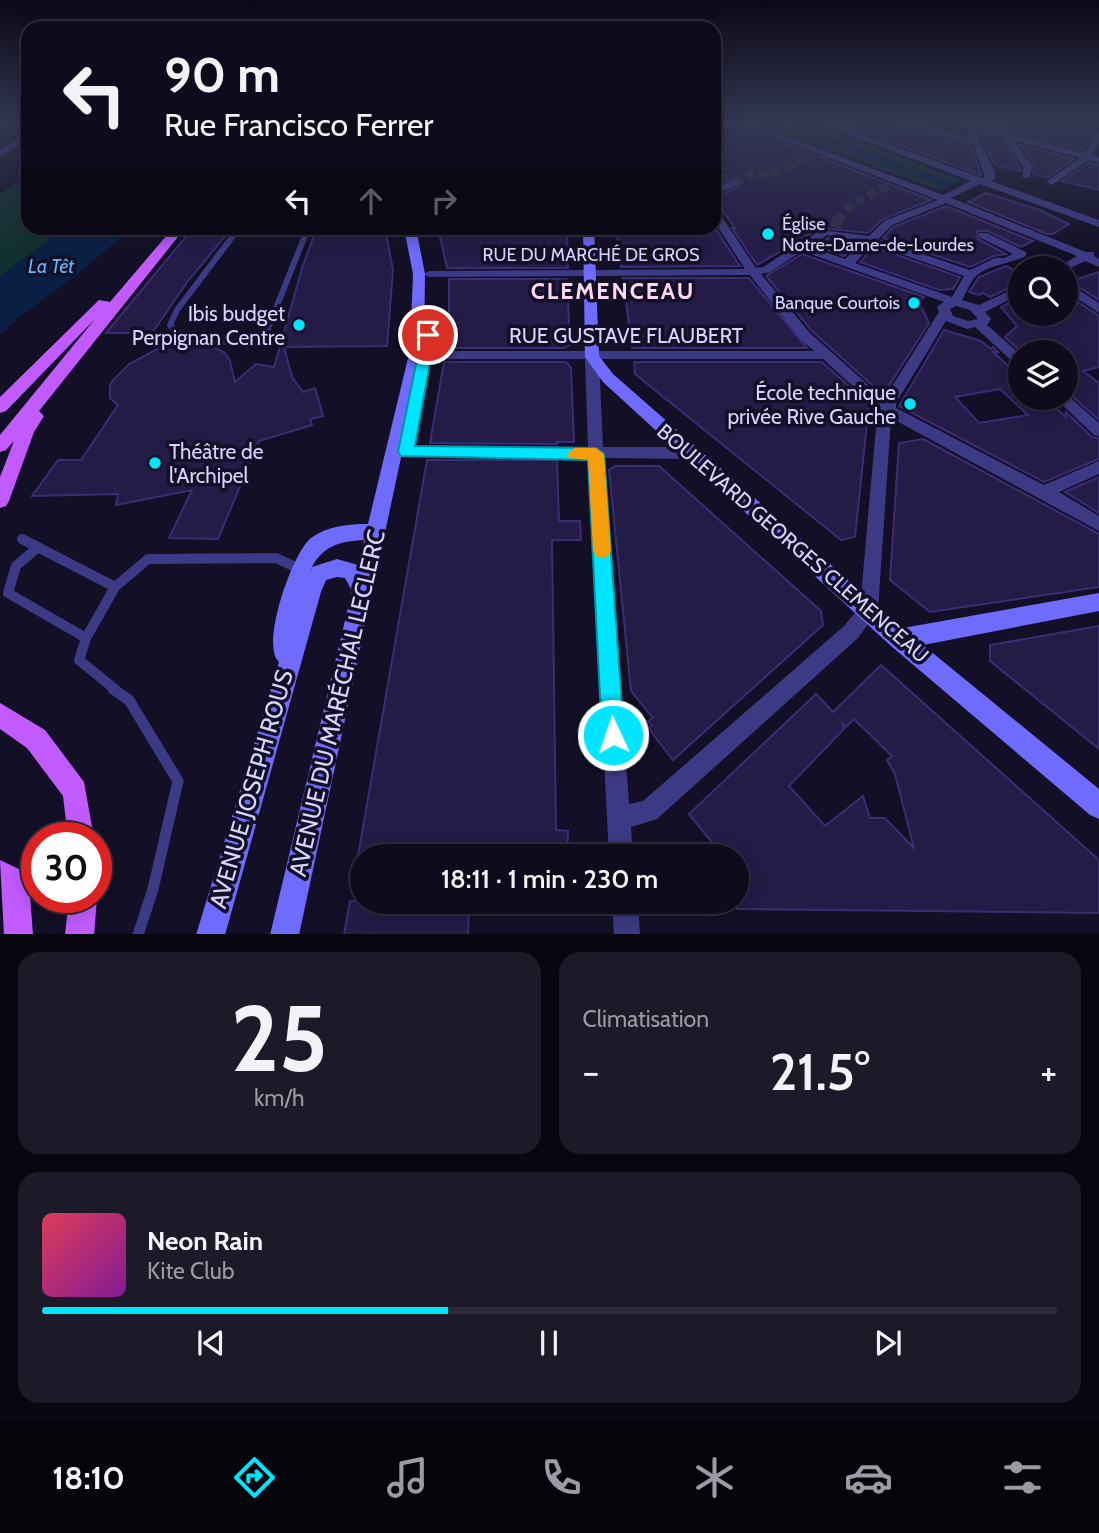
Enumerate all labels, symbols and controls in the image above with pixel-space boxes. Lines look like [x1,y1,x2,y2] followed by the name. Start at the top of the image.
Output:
[164,45,280,104] text: 90 m
[49,49,140,140] icon: left
[164,105,433,144] text: Rue Francisco Ferrer
[279,182,317,220] icon: left
[352,182,390,220] icon: ahead
[425,182,463,220] icon: right
[782,213,974,256] place label: Église Notre-Dame-de-Lourdes
[760,226,776,242] marker: Église Notre-Dame-de-Lourdes
[483,244,699,266] street label: RUE DU MARCHÉ DE GROS
[28,255,75,278] water label: La Têt
[1008,256,1078,410] map controls
[1008,256,1078,326] button: search
[531,277,695,305] district label: CLEMENCEAU
[775,292,900,314] place label: Banque Courtois
[906,295,922,311] marker: Banque Courtois
[132,301,285,350] place label: Ibis budget Perpignan Centre
[398,305,458,365] pin
[409,316,447,354] icon: arrive
[291,317,307,333] marker: Ibis budget Perpignan Centre
[509,323,743,348] street label: RUE GUSTAVE FLAUBERT
[1008,340,1078,410] button: layers
[727,380,896,429] place label: École technique privée Rive Gauche
[902,396,918,412] marker: École technique privée Rive Gauche
[652,418,934,668] street label: BOULEVARD GEORGES CLEMENCEAU
[169,439,264,488] place label: Théâtre de l'Archipel
[147,455,163,471] marker: Théâtre de l'Archipel
[283,527,391,879] street label: AVENUE DU MARÉCHAL LECLERC
[203,666,299,912] street label: AVENUE JOSEPH ROUS
[576,698,650,772] position arrow
[21,822,112,913] speed limit sign: 30
[441,863,658,895] text: 18:11 · 1 min · 230 m
[231,983,328,1094] text: 25
[583,1005,709,1033] text: Climatisation
[770,1040,870,1103] text: 21.5°
[583,1048,599,1095] text: −
[1040,1048,1057,1095] text: +
[254,1084,304,1112] text: km/h
[147,1225,263,1257] text: Neon Rain
[147,1257,234,1285] text: Kite Club
[192,1324,230,1362] icon: previous
[530,1324,568,1362] icon: pause
[869,1324,907,1362] icon: next
[230,1453,279,1502] icon: directions
[383,1453,432,1502] icon: music
[537,1453,586,1502] icon: phone
[690,1453,739,1502] icon: climate
[844,1453,893,1502] icon: car
[998,1453,1047,1502] icon: filters
[52,1458,125,1497] text: 18:10

